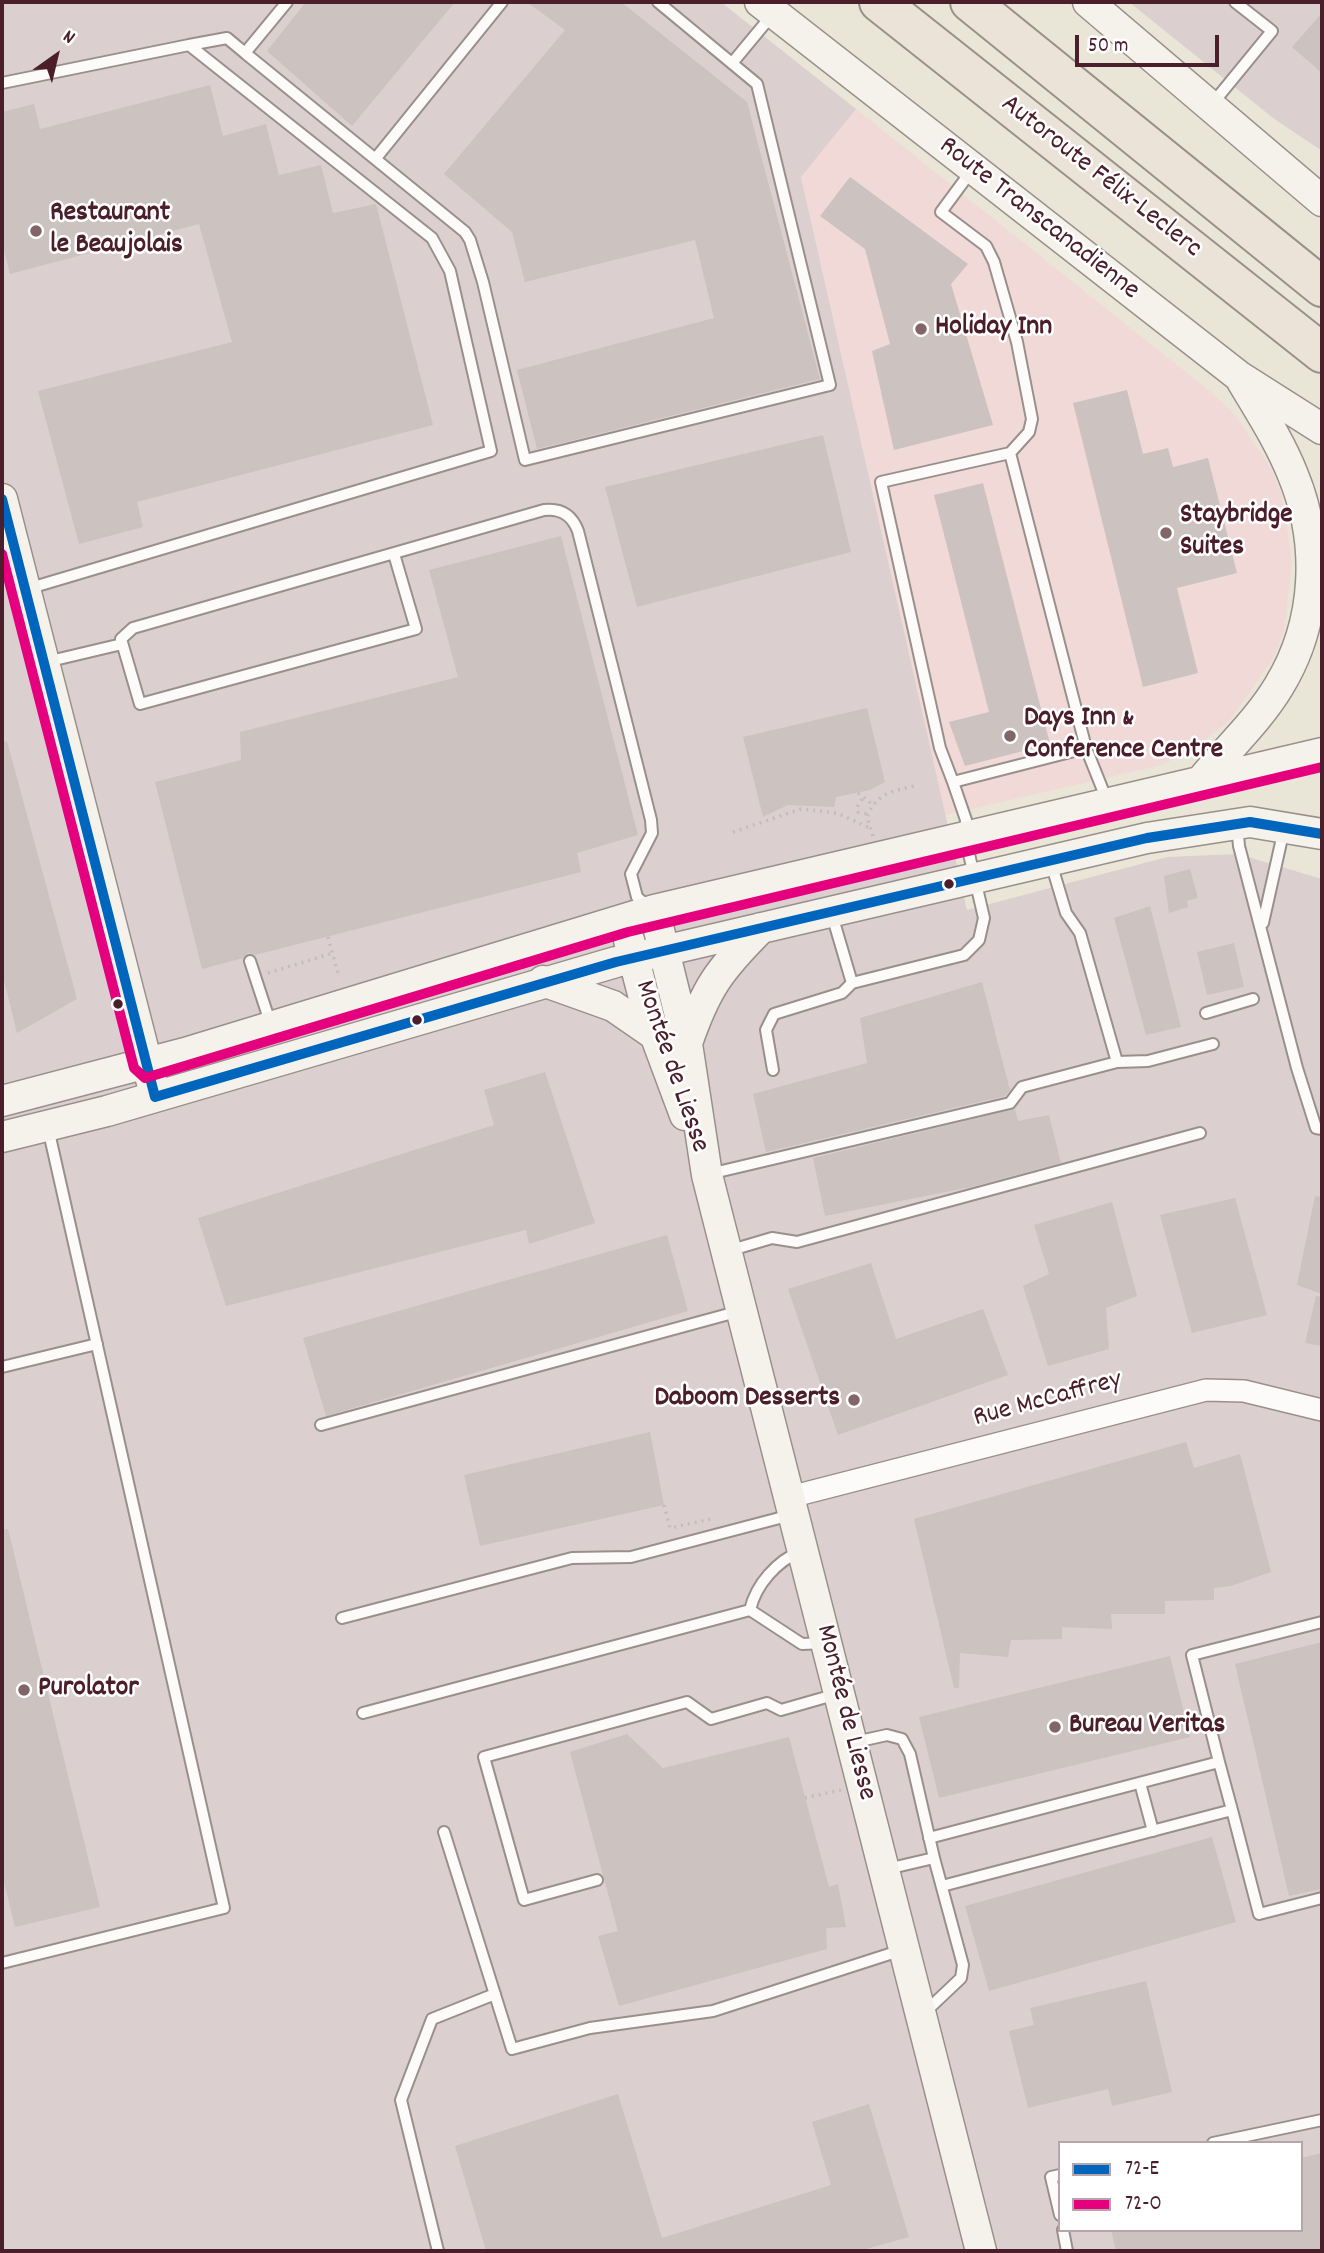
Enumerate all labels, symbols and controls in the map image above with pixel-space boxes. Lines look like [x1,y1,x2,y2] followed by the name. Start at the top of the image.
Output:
[21,21,91,91] north arrow
[1079,21,1222,65] scale bar
[57,24,79,52] text: N
[1088,32,1128,62] text: 50 m
[993,89,1207,267] street label: Autoroute Félix-Leclerc
[931,131,1145,309] street label: Route Transcanadienne
[50,198,183,264] place label: Restaurant le Beaujolais
[28,223,44,239] marker: Restaurant le Beaujolais
[935,312,1052,346] place label: Holiday Inn
[913,321,929,337] marker: Holiday Inn
[1180,500,1293,566] place label: Staybridge Suites
[1158,525,1174,541] marker: Staybridge Suites
[1024,703,1223,769] place label: Days Inn & Conference Centre
[1002,728,1018,744] marker: Days Inn & Conference Centre
[942,877,956,891] unlabelled marker
[625,977,715,1157] street label: Montée de Liesse
[111,997,125,1011] unlabelled marker
[410,1013,424,1027] unlabelled marker
[970,1365,1126,1437] street label: Rue McCaffrey
[655,1383,840,1417] place label: Daboom Desserts
[846,1392,862,1408] marker: Daboom Desserts
[806,1622,882,1804] street label: Montée de Liesse
[38,1673,139,1707] place label: Purolator
[16,1682,32,1698] marker: Purolator
[1069,1710,1225,1744] place label: Bureau Veritas
[1047,1719,1063,1735] marker: Bureau Veritas
[1058,2141,1303,2232] legend
[1125,2155,1159,2185] text: 72-E
[1125,2190,1161,2220] text: 72-O

